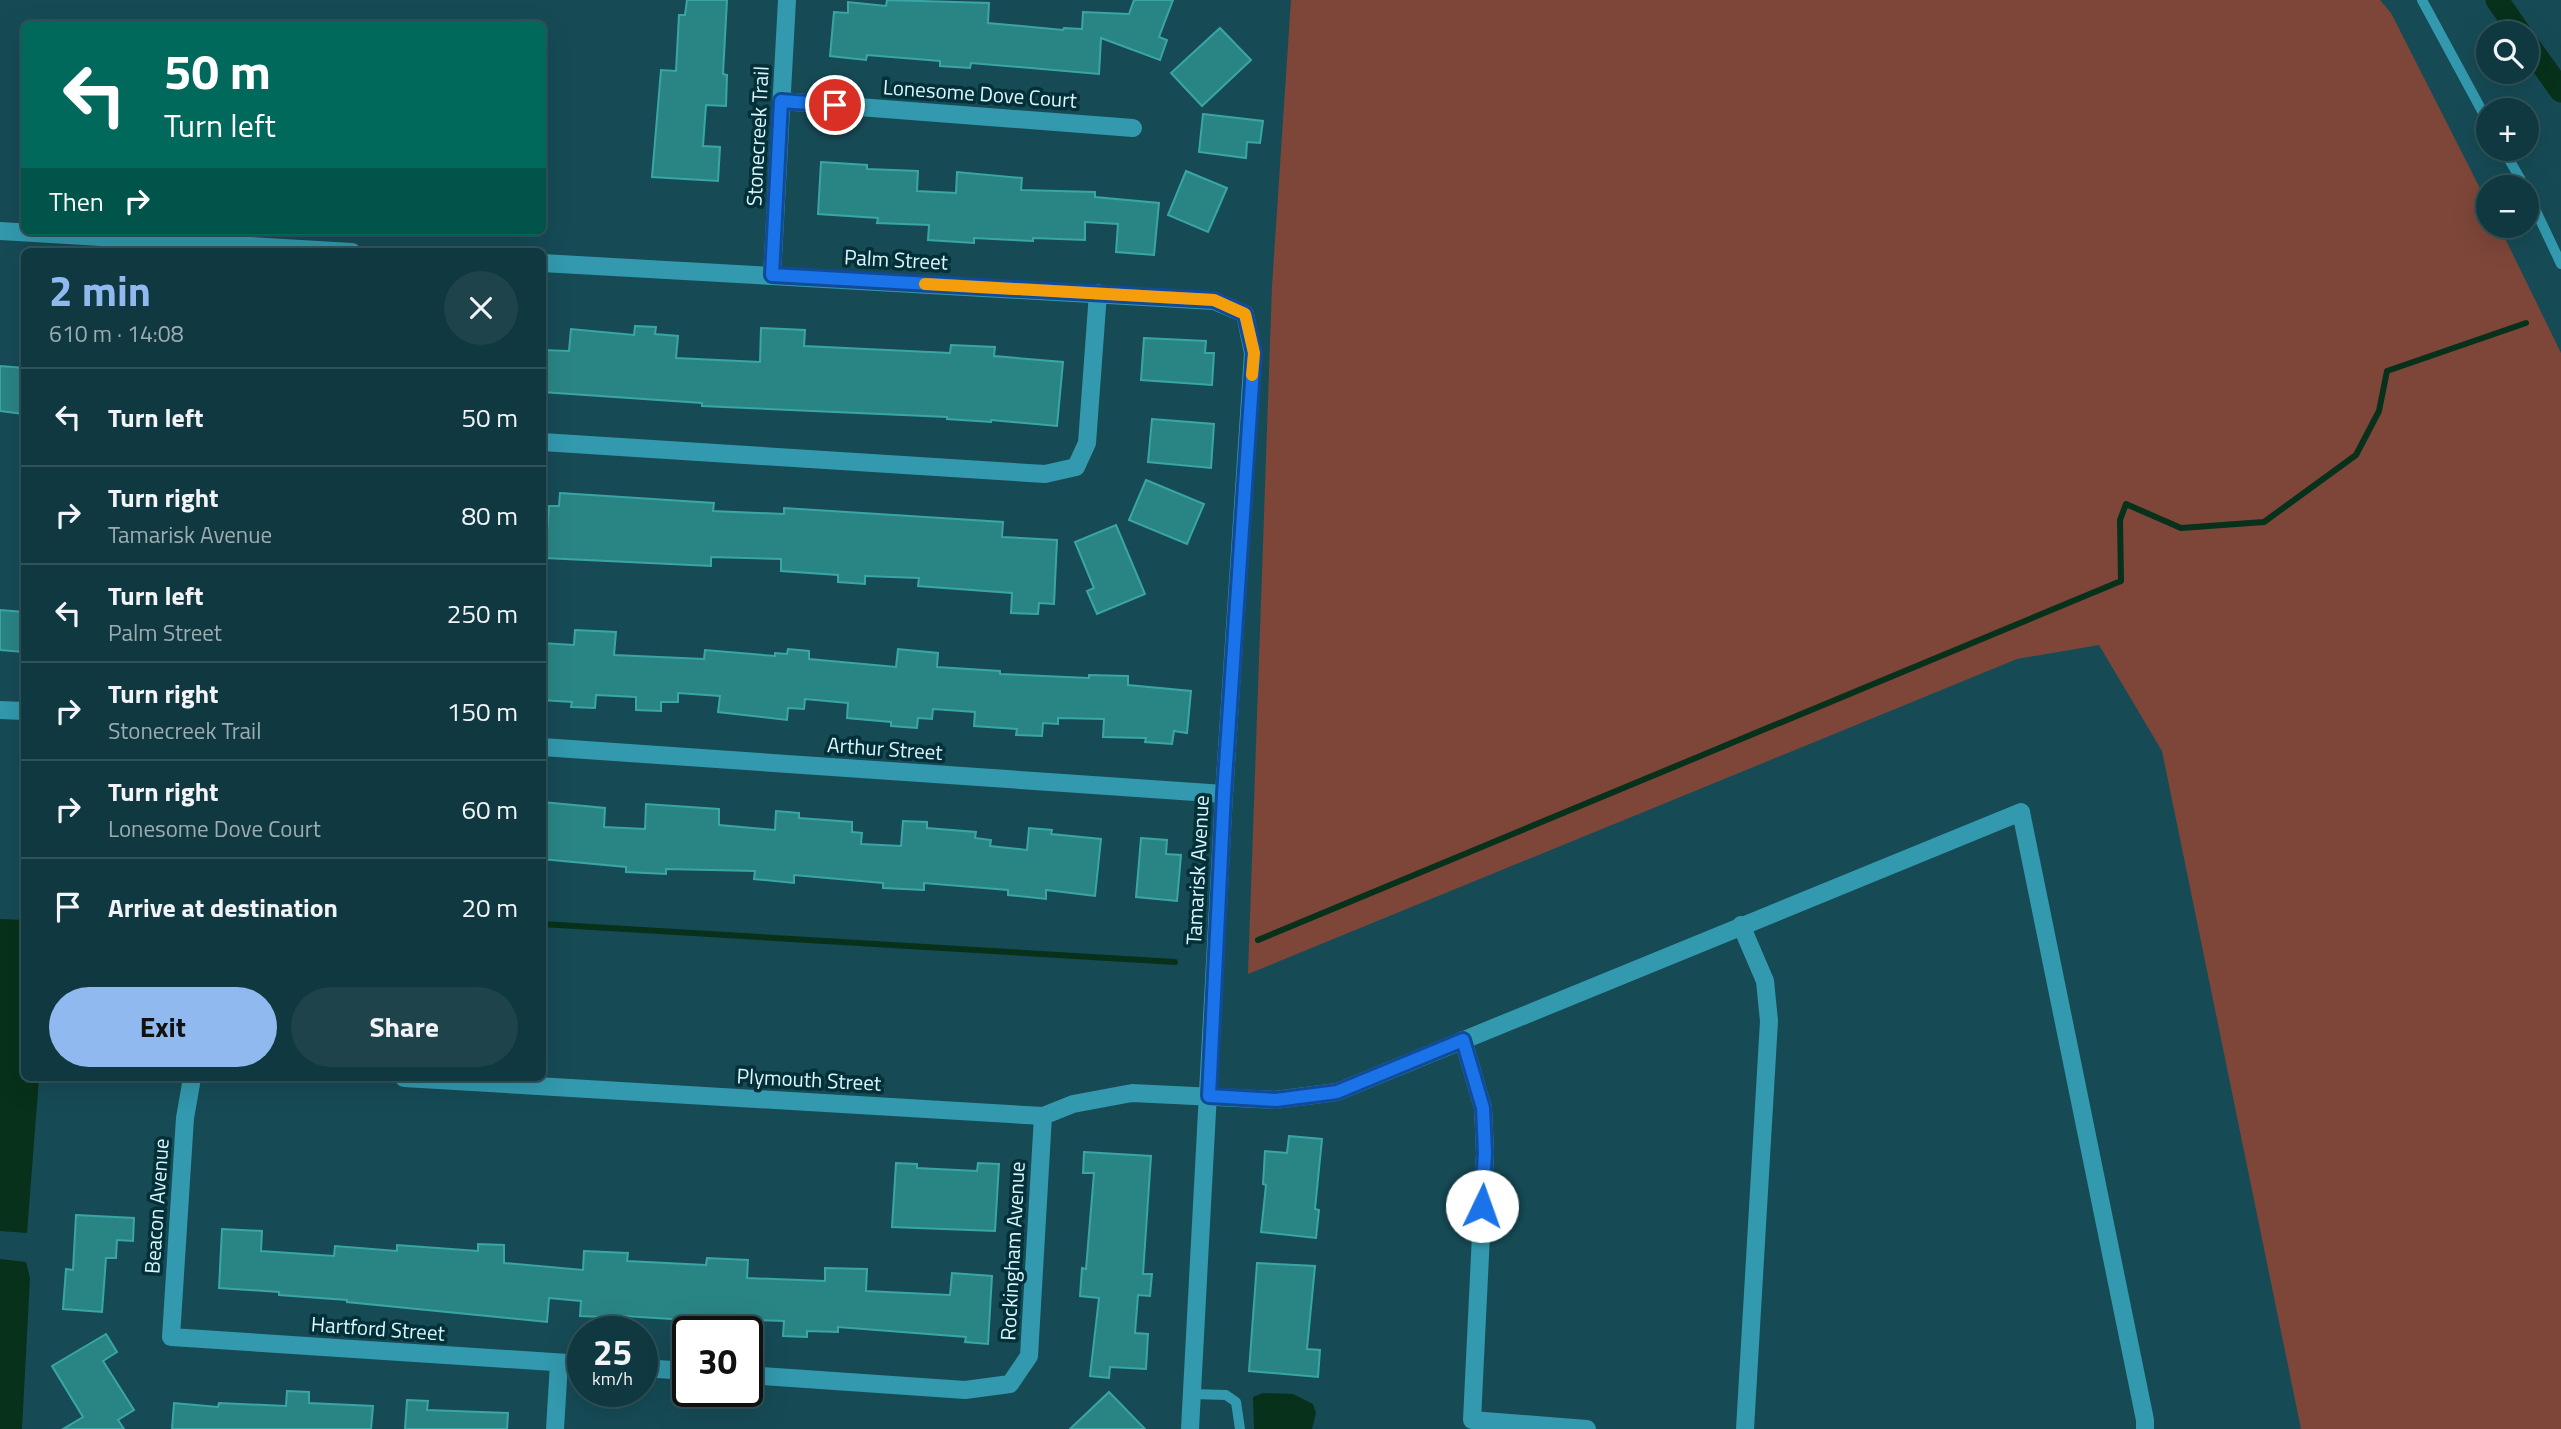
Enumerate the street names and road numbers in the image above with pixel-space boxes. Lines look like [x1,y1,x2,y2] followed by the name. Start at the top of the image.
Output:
[737,65,777,207] street label: Stonecreek Trail
[882,70,1079,116] street label: Lonesome Dove Court
[843,240,949,278] street label: Palm Street
[826,728,944,768] street label: Arthur Street
[1177,794,1217,946] street label: Tamarisk Avenue
[736,1059,883,1099] street label: Plymouth Street
[135,1137,177,1275] street label: Beacon Avenue
[991,1161,1033,1341] street label: Rockingham Avenue
[310,1307,447,1349] street label: Hartford Street

